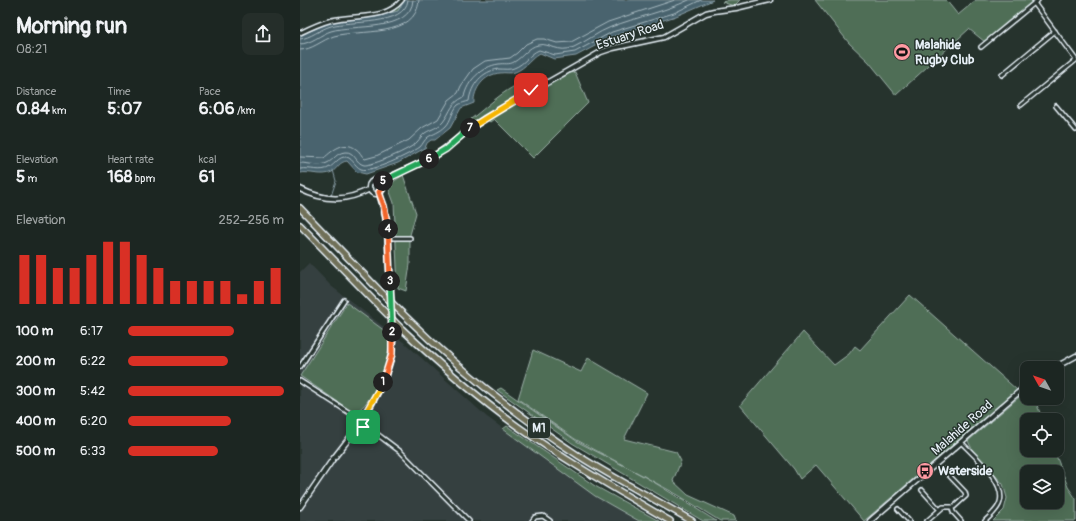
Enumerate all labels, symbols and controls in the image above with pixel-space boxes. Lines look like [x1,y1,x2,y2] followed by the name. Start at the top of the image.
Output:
[16,12,127,40] text: Morning run
[242,13,284,55] button: share
[594,17,666,53] street label: Estuary Road
[915,37,975,68] place label: Malahide Rugby Club
[16,41,47,57] text: 08:21
[892,42,912,62] sports icon: Malahide Rugby Club
[514,73,548,107] pin
[520,79,542,101] icon: check
[16,85,56,98] text: Distance
[107,85,130,98] text: Time
[199,85,220,98] text: Pace
[16,98,50,119] text: 0.84
[107,98,142,119] text: 5:07
[199,98,235,119] text: 6:06
[50,104,67,117] text: km
[235,104,255,117] text: /km
[460,118,480,138] pin: 7
[467,121,473,134] text: 7
[419,149,439,169] pin: 6
[426,152,432,165] text: 6
[16,153,58,166] text: Elevation
[107,153,154,166] text: Heart rate
[199,153,217,166] text: kcal
[16,166,25,187] text: 5
[107,166,132,187] text: 168
[199,166,215,187] text: 61
[373,171,393,191] pin: 5
[25,172,37,185] text: m
[132,172,155,185] text: bpm
[380,174,386,187] text: 5
[16,212,66,228] text: Elevation
[219,212,284,228] text: 252–256 m
[378,219,398,239] pin: 4
[385,222,391,235] text: 4
[380,271,400,291] pin: 3
[387,274,393,287] text: 3
[382,322,402,342] pin: 2
[16,323,53,339] text: 100 m
[80,323,103,339] text: 6:17
[389,325,395,338] text: 2
[16,353,55,369] text: 200 m
[80,353,106,369] text: 6:22
[1020,361,1064,405] north arrow
[1020,361,1064,509] map controls
[373,372,393,392] pin: 1
[381,375,385,388] text: 1
[16,383,55,399] text: 300 m
[80,383,105,399] text: 5:42
[928,397,996,459] street label: Malahide Road
[346,410,380,444] pin
[16,413,56,429] text: 400 m
[80,413,107,429] text: 6:20
[1020,413,1064,457] button: locate
[352,416,374,438] icon: arrive
[528,418,550,438] road number: M1
[16,443,55,459] text: 500 m
[80,443,106,459] text: 6:33
[915,461,935,481] bus stop icon: Waterside
[938,463,993,479] place label: Waterside
[1020,465,1064,509] button: layers

